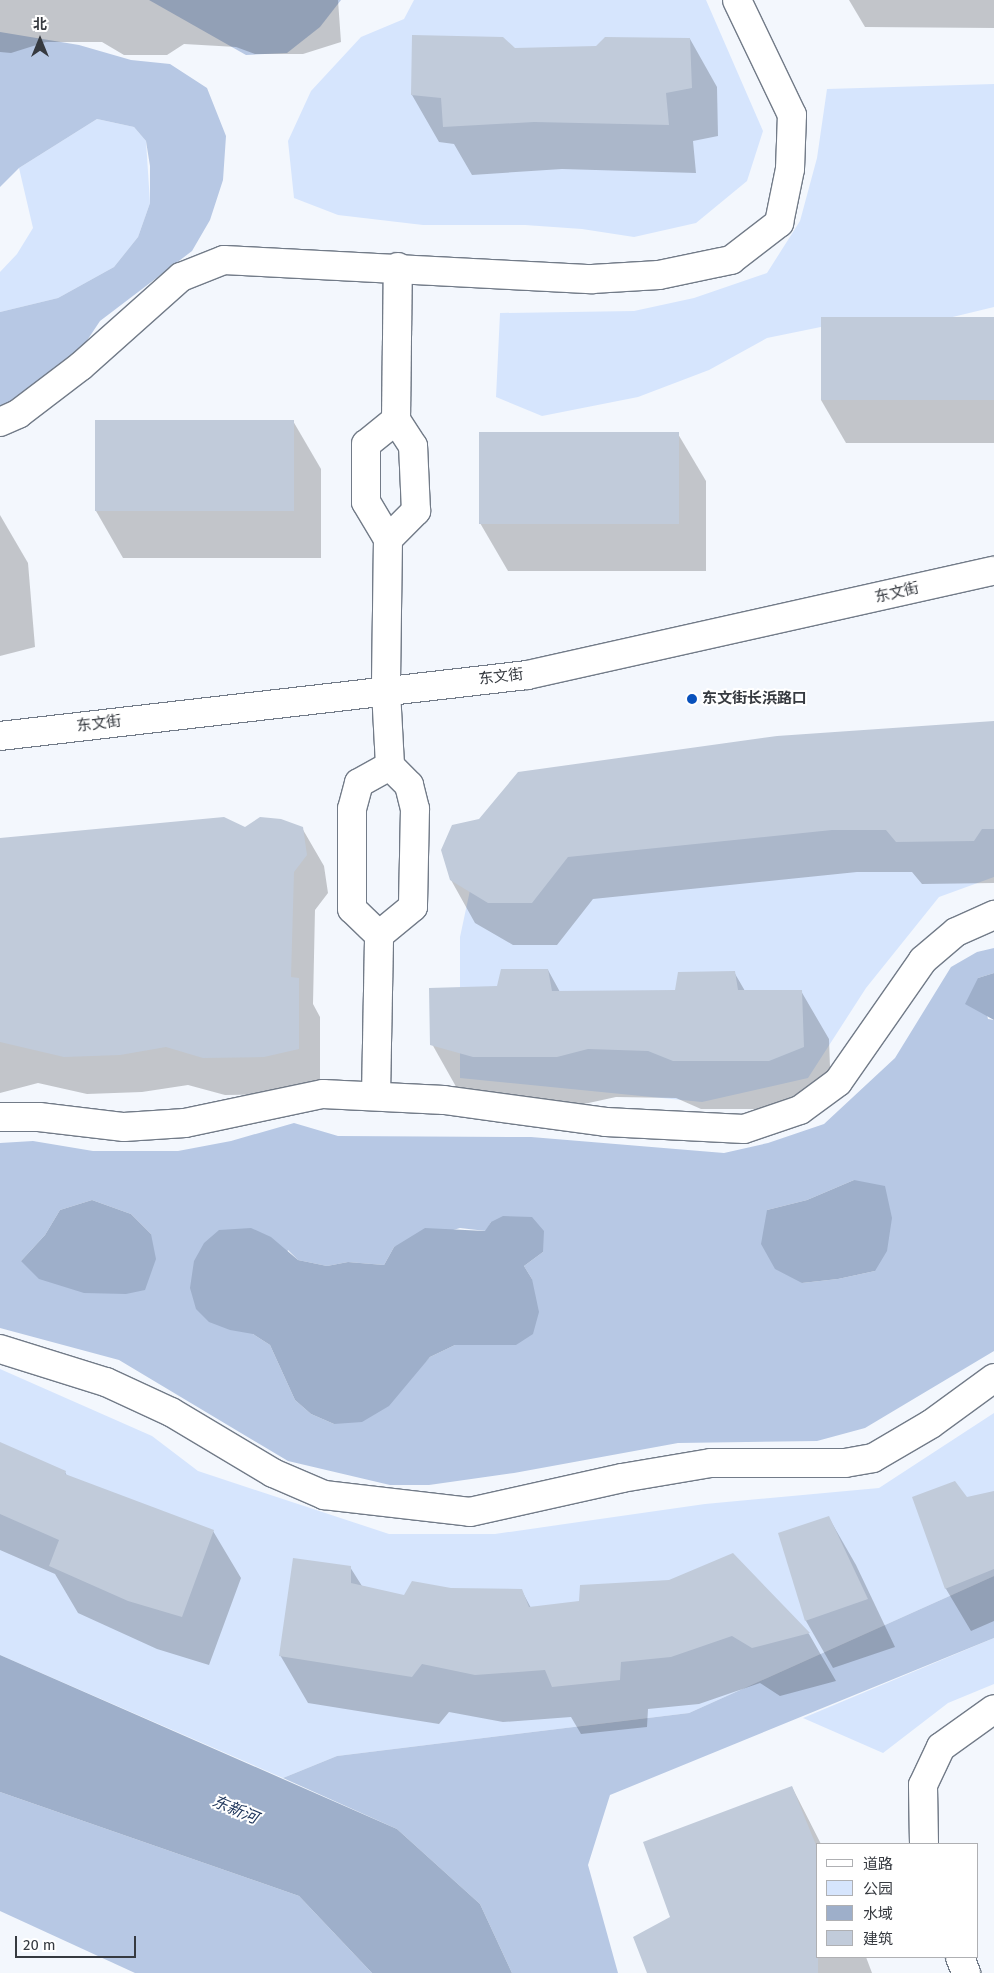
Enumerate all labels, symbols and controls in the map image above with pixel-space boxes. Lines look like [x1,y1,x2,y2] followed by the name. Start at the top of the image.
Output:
[15,15,65,65] north arrow
[33,16,47,33] text: 北
[873,579,921,607] street label: 东文街
[478,665,524,689] street label: 东文街
[702,690,807,708] place label: 东文街长浜路口
[686,693,698,705] marker: 东文街长浜路口
[76,712,122,736] street label: 东文街
[209,1792,261,1828] water label: 东新河
[816,1843,979,1958] legend
[863,1855,893,1873] text: 道路
[863,1880,893,1898] text: 公园
[863,1905,893,1923] text: 水域
[18,1926,139,1958] scale bar
[863,1930,893,1948] text: 建筑
[23,1936,56,1954] text: 20 m

